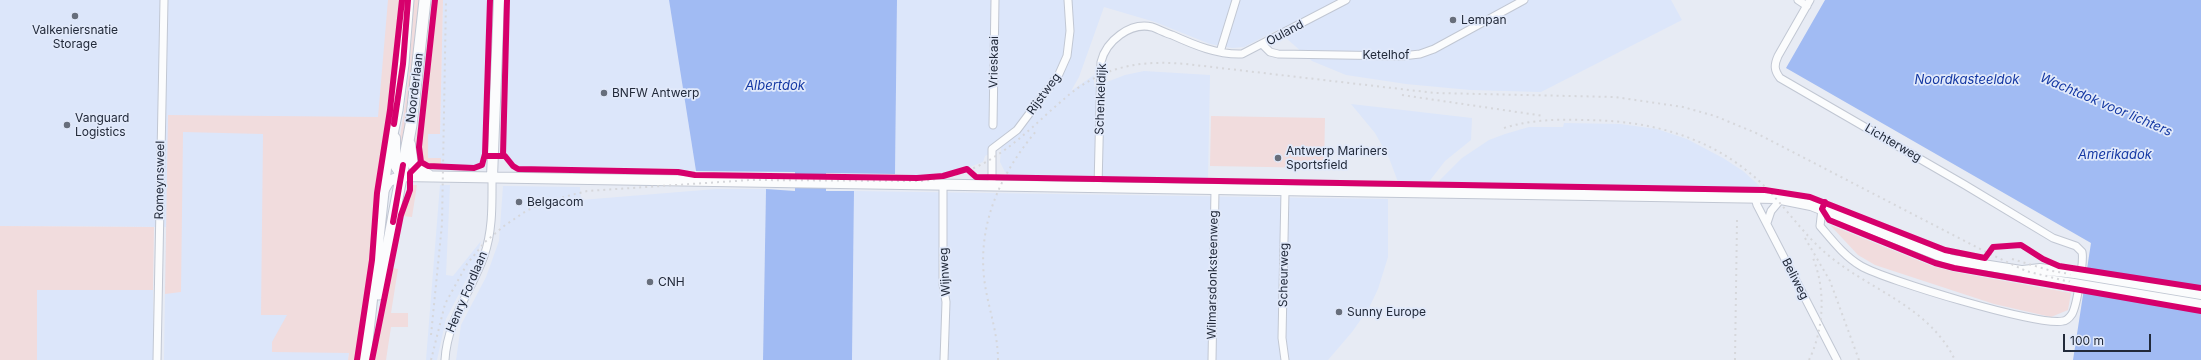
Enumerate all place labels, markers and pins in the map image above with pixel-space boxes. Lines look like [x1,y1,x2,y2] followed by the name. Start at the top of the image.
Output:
[70,11,80,21] marker: Valkeniersnatie Storage
[1461,13,1507,27] place label: Lempan
[1448,15,1458,25] marker: Lempan
[32,23,118,51] place label: Valkeniersnatie Storage
[612,86,699,100] place label: BNFW Antwerp
[599,88,609,98] marker: BNFW Antwerp
[75,111,129,139] place label: Vanguard Logistics
[62,120,72,130] marker: Vanguard Logistics
[1286,144,1388,172] place label: Antwerp Mariners Sportsfield
[1273,153,1283,163] marker: Antwerp Mariners Sportsfield
[527,195,583,209] place label: Belgacom
[514,197,524,207] marker: Belgacom
[658,275,685,289] place label: CNH
[645,277,655,287] marker: CNH
[1347,305,1426,319] place label: Sunny Europe
[1334,307,1344,317] marker: Sunny Europe

